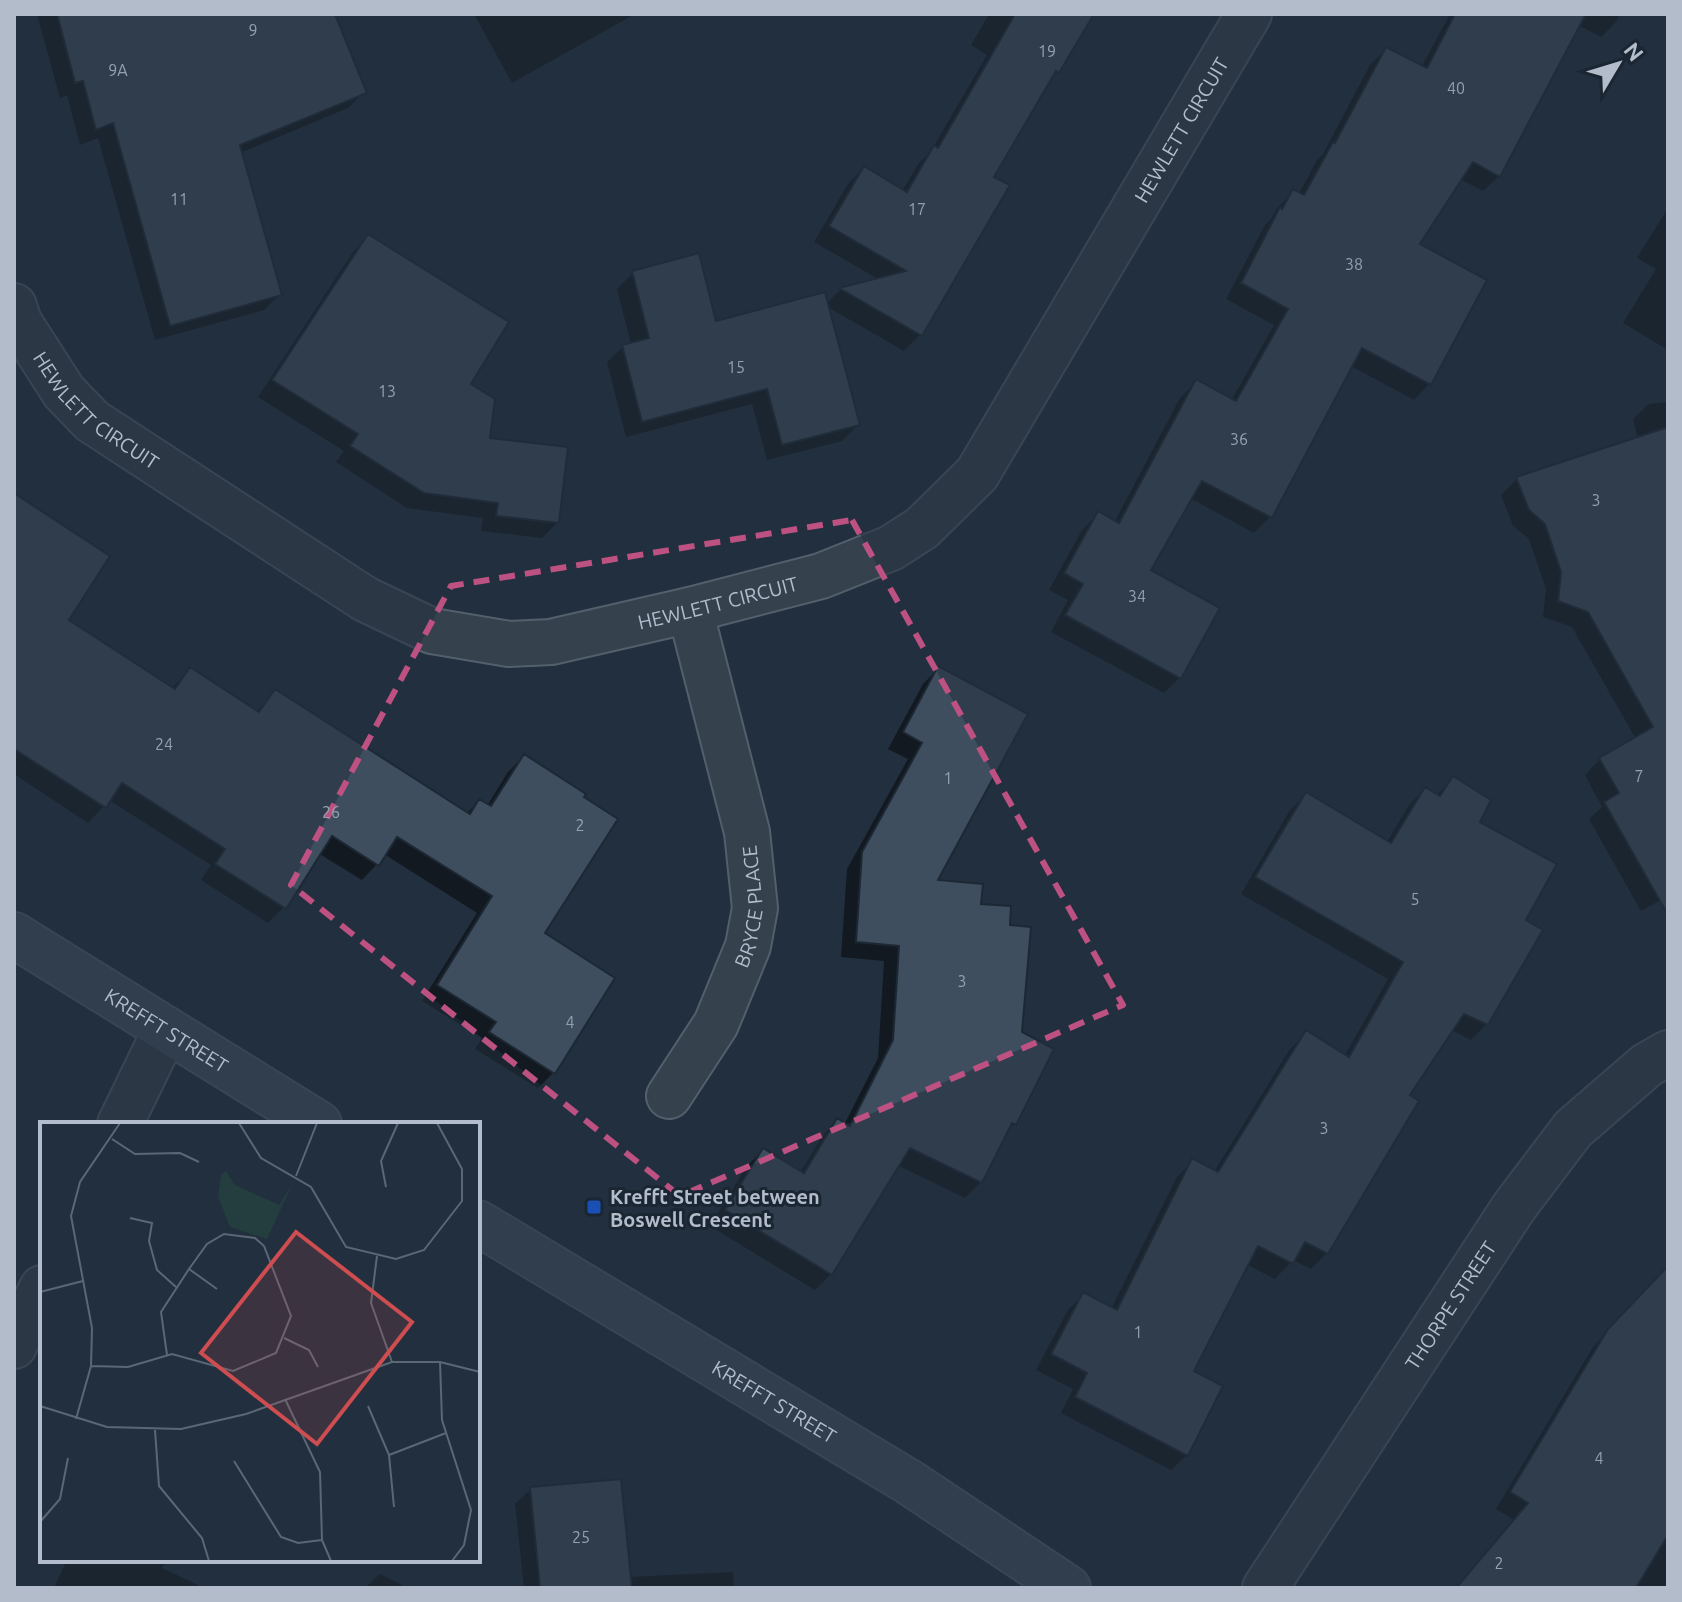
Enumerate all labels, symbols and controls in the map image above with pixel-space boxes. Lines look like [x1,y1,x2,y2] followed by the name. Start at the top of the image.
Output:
[248,21,258,39] house number: 9
[1578,24,1658,104] north arrow
[1619,37,1649,66] text: N
[1038,42,1056,60] house number: 19
[1129,53,1232,206] street label: HEWLETT CIRCUIT
[108,61,128,79] house number: 9A
[1447,79,1465,97] house number: 40
[170,190,188,208] house number: 11
[908,200,926,218] house number: 17
[1345,255,1363,273] house number: 38
[29,347,164,473] street label: HEWLETT CIRCUIT
[727,358,745,376] house number: 15
[378,382,396,400] house number: 13
[1230,430,1248,448] house number: 36
[1591,491,1601,509] house number: 3
[635,571,800,633] street label: HEWLETT CIRCUIT
[1128,587,1146,605] house number: 34
[155,735,173,753] house number: 24
[1634,767,1644,785] house number: 7
[943,769,953,787] house number: 1
[322,803,340,821] house number: 26
[575,816,585,834] house number: 2
[729,845,767,971] street label: BRYCE PLACE
[1410,890,1420,908] house number: 5
[957,972,967,990] house number: 3
[101,983,233,1077] street label: KREFFT STREET
[565,1013,575,1031] house number: 4
[1319,1119,1329,1137] house number: 3
[40,1122,480,1562] inset map
[610,1185,820,1231] place label: Krefft Street between Boswell Crescent
[585,1198,603,1216] marker: Krefft Street between Boswell Crescent
[1400,1237,1500,1374] street label: THORPE STREET
[1133,1323,1143,1341] house number: 1
[708,1355,841,1447] street label: KREFFT STREET
[1594,1449,1604,1467] house number: 4
[572,1528,590,1546] house number: 25
[1494,1554,1504,1572] house number: 2

